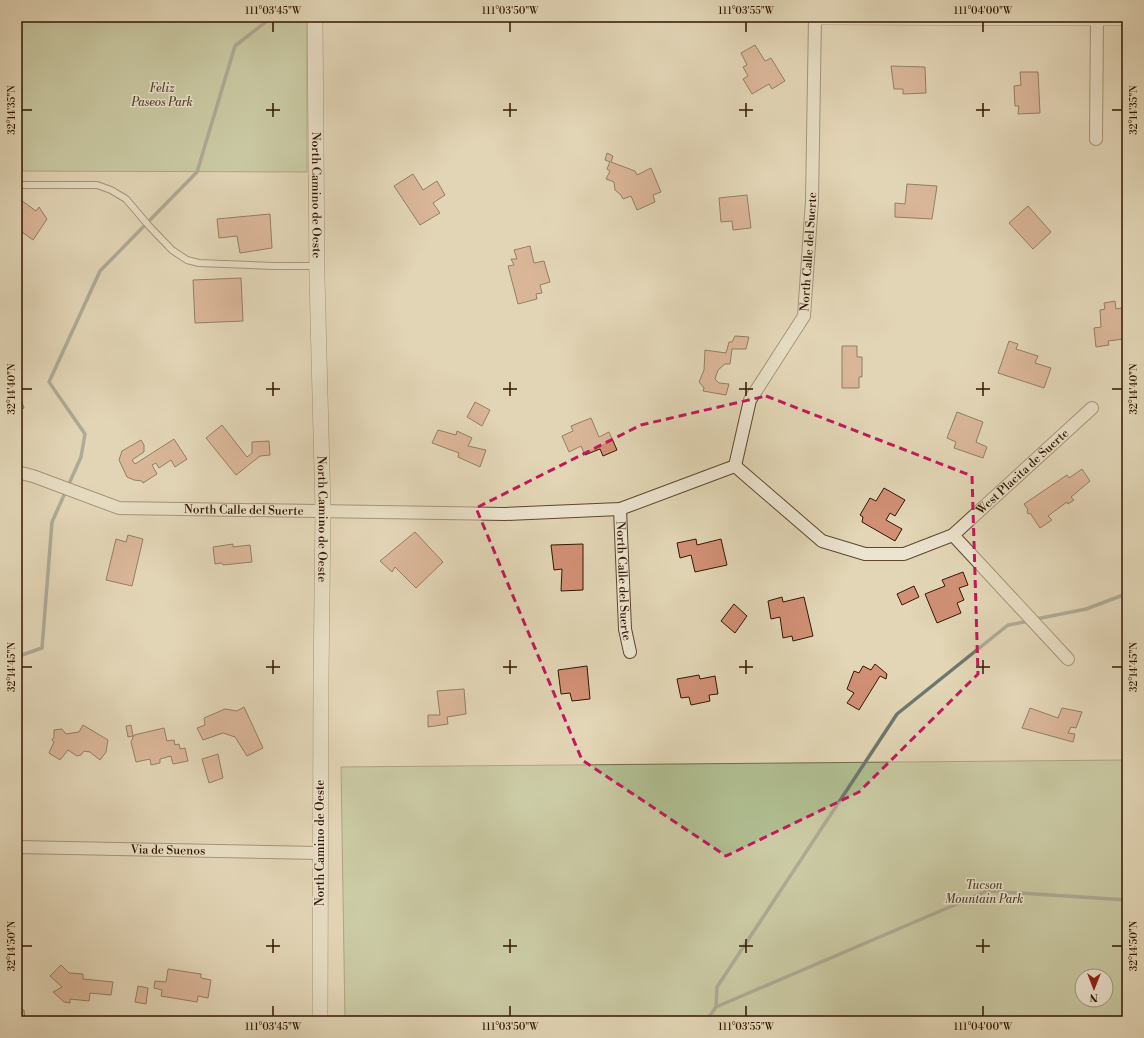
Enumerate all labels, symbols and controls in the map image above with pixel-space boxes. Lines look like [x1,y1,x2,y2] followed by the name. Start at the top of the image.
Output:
[245,5,302,17] text: 111°03'45"W
[482,5,539,17] text: 111°03'50"W
[718,5,775,17] text: 111°03'55"W
[954,5,1013,17] text: 111°04'00"W
[130,81,193,110] park label: Feliz Paseos Park
[6,85,18,135] text: 32°14'35"N
[1128,85,1140,135] text: 32°14'35"N
[308,132,324,258] street label: North Camino de Oeste
[797,192,820,312] street label: North Calle del Suerte
[6,363,18,414] text: 32°14'40"N
[1128,363,1140,414] text: 32°14'40"N
[973,426,1072,519] street label: West Placita de Suerte
[314,455,330,582] street label: North Camino de Oeste
[184,502,304,519] street label: North Calle del Suerte
[613,521,634,642] street label: North Calle del Suerte
[6,642,18,692] text: 32°14'45"N
[1128,642,1140,692] text: 32°14'45"N
[313,780,328,906] street label: North Camino de Oeste
[129,842,205,859] street label: Via de Suenos
[945,878,1023,907] park label: Tucson Mountain Park
[6,920,18,971] text: 32°14'50"N
[1128,920,1140,971] text: 32°14'50"N
[1074,968,1114,1008] north arrow
[1089,990,1098,1004] text: N
[245,1021,302,1033] text: 111°03'45"W
[482,1021,539,1033] text: 111°03'50"W
[718,1021,775,1033] text: 111°03'55"W
[954,1021,1013,1033] text: 111°04'00"W

